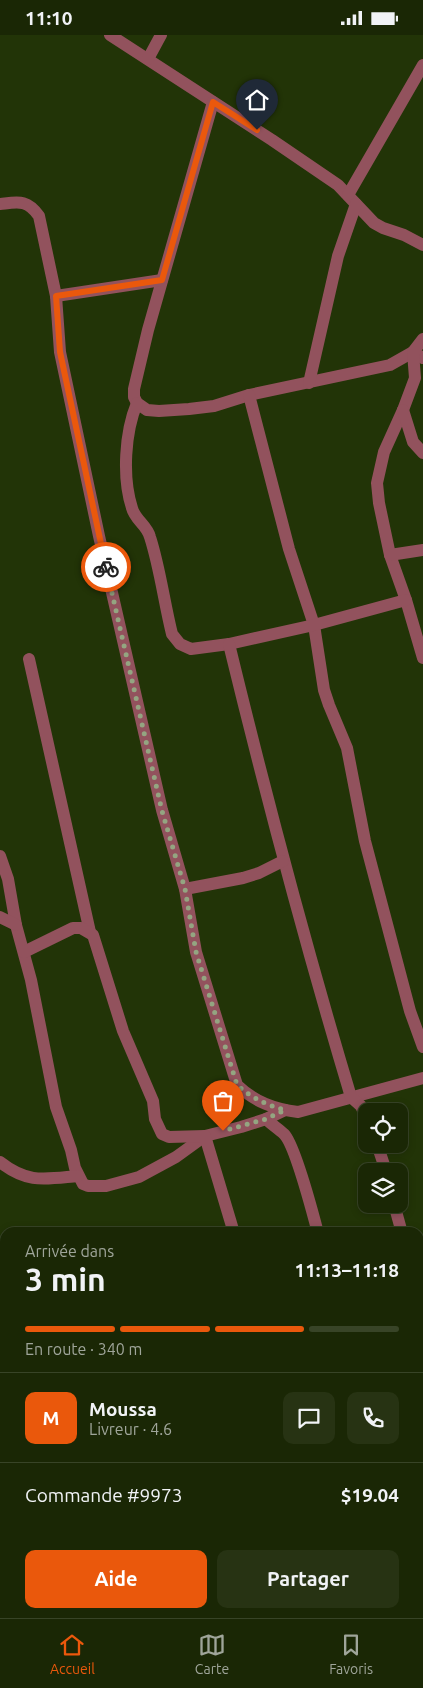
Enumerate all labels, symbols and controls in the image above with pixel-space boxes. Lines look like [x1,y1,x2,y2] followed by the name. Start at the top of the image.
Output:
[25,7,73,29] text: 11:10
[236,79,278,130] pin
[243,86,271,114] icon: home
[81,542,131,592] courier
[92,553,120,581] icon: bike
[202,1080,244,1131] pin
[209,1087,237,1115] icon: bag
[358,1103,408,1213] map controls
[358,1103,408,1153] button: locate
[358,1163,408,1213] button: layers
[25,1242,114,1260] text: Arrivée dans
[294,1259,399,1281] text: 11:13–11:18
[25,1261,106,1297] text: 3 min
[25,1340,142,1358] text: En route · 340 m
[283,1392,335,1444] button: chat
[347,1392,399,1444] button: phone
[89,1398,157,1420] text: Moussa
[43,1407,59,1429] text: M
[89,1420,172,1438] text: Livreur · 4.6
[25,1484,182,1506] text: Commande #9973
[341,1484,399,1506] text: $19.04
[25,1550,207,1608] button: Aide
[217,1550,399,1608] button: Partager
[50,1631,95,1677] tab: Accueil
[195,1631,229,1677] tab: Carte
[329,1631,373,1677] tab: Favoris

